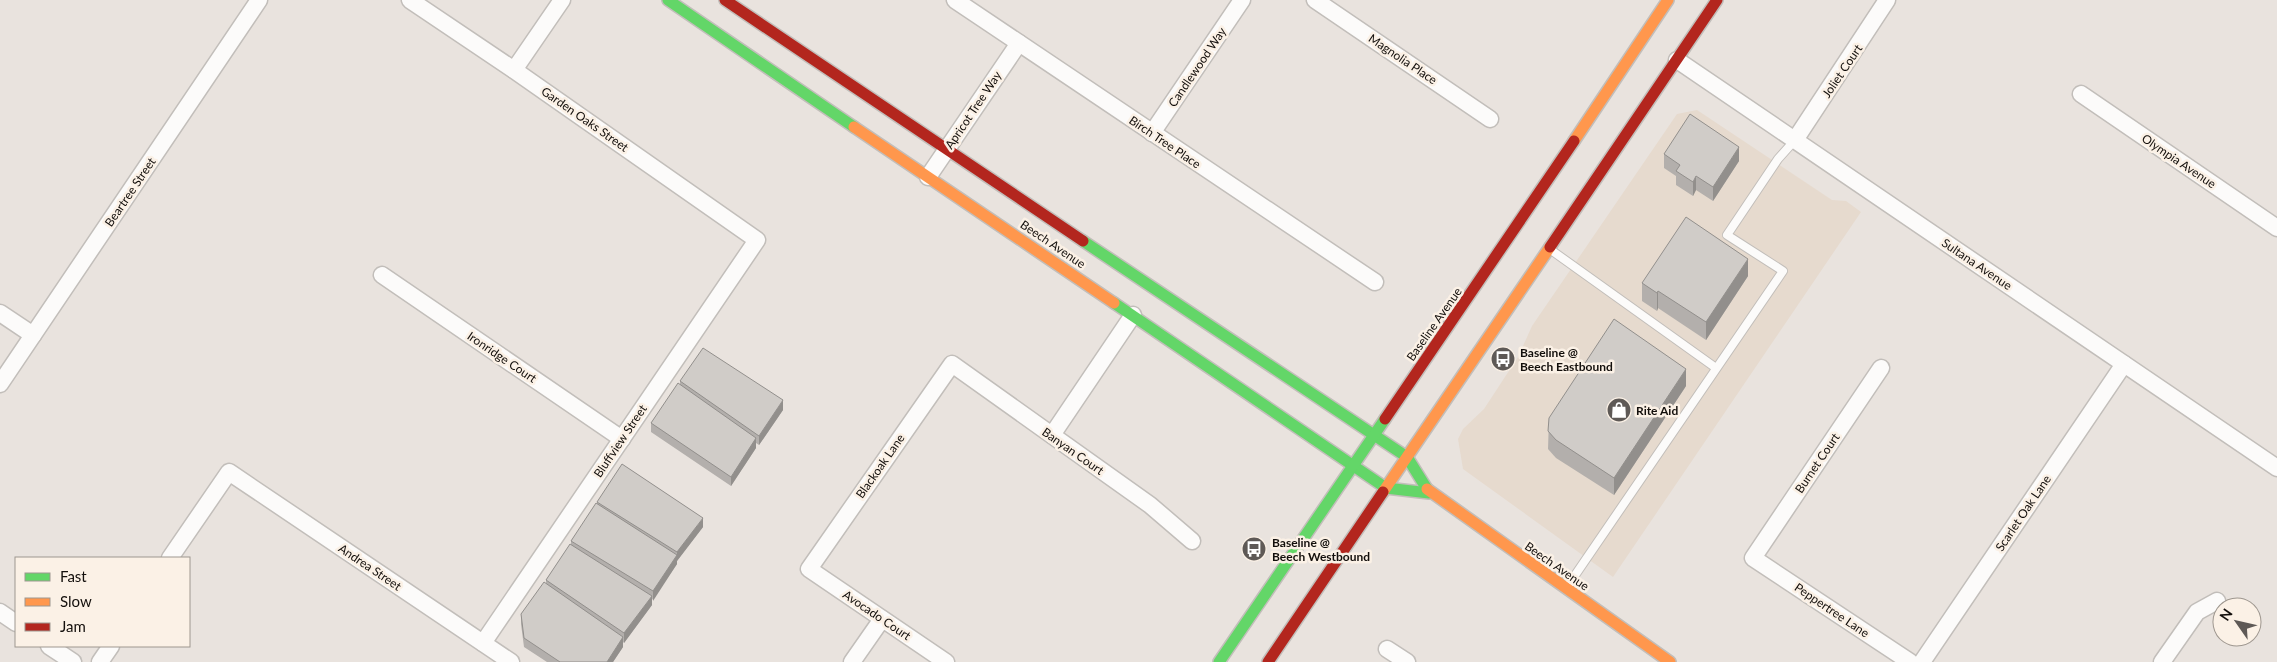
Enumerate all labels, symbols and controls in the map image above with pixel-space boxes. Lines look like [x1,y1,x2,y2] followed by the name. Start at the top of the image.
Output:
[1165,24,1230,110] street label: Candlewood Way
[1366,31,1440,87] street label: Magnolia Place
[1819,41,1866,101] street label: Joliet Court
[941,68,1005,152] street label: Apricot Tree Way
[538,83,632,155] street label: Garden Oaks Street
[1126,112,1204,172] street label: Birch Tree Place
[2139,131,2219,191] street label: Olympia Avenue
[101,154,159,229] street label: Beartree Street
[1018,217,1088,271] street label: Beech Avenue
[1939,235,2015,293] street label: Sultana Avenue
[1403,284,1465,364] street label: Baseline Avenue
[464,328,540,386] street label: Ironridge Court
[1520,345,1613,374] place label: Baseline @ Beech Eastbound
[1490,346,1516,372] bus stop icon: Baseline @ Beech Eastbound
[1606,397,1632,423] shop icon: Rite Aid
[590,401,650,480] street label: Bluffview Street
[1636,403,1678,418] place label: Rite Aid
[1039,424,1107,478] street label: Banyan Court
[1791,430,1843,496] street label: Burnet Court
[852,431,908,501] street label: Blackoak Lane
[1992,472,2054,554] street label: Scarlet Oak Lane
[1272,535,1370,564] place label: Baseline @ Beech Westbound
[1241,536,1267,562] bus stop icon: Baseline @ Beech Westbound
[1522,538,1592,594] street label: Beech Avenue
[336,540,405,594] street label: Andrea Street
[15,557,190,647] legend
[60,567,87,585] text: Fast
[1792,580,1872,640] street label: Peppertree Lane
[840,587,914,644] street label: Avocado Court
[60,592,92,610] text: Slow
[2212,597,2262,647] north arrow
[2216,605,2236,624] text: N
[60,617,86,635] text: Jam

